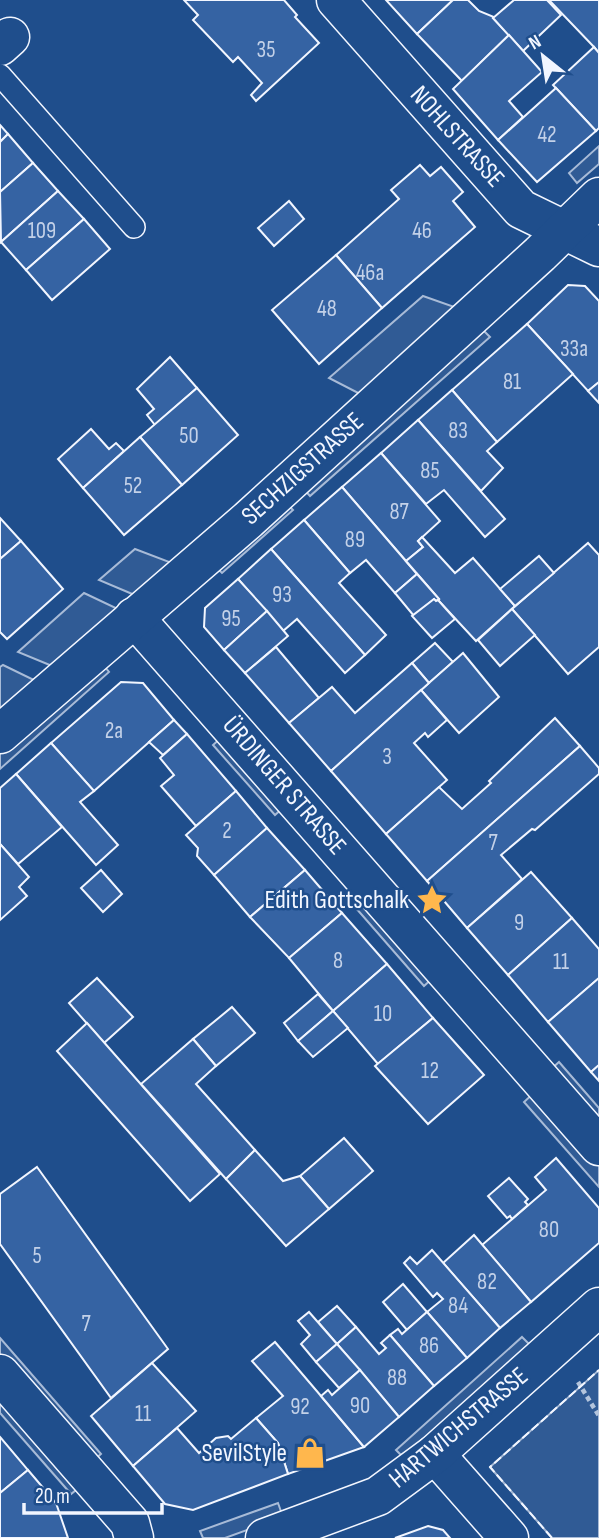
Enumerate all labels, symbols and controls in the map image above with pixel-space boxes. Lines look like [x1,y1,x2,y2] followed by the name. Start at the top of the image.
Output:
[508,21,578,91] north arrow
[525,30,545,55] text: N
[257,36,275,64] house number: 35
[403,80,511,194] street label: NOHLSTRASSE
[537,121,557,149] house number: 42
[28,217,56,245] house number: 109
[412,217,432,245] house number: 46
[356,259,384,287] house number: 46a
[317,295,337,323] house number: 48
[560,335,588,363] house number: 33a
[503,368,521,396] house number: 81
[236,406,370,532] street label: SECHZIGSTRASSE
[448,417,468,445] house number: 83
[179,422,199,450] house number: 50
[420,457,440,485] house number: 85
[124,472,142,500] house number: 52
[389,498,409,526] house number: 87
[345,526,365,554] house number: 89
[272,581,292,609] house number: 93
[221,605,241,633] house number: 95
[216,711,352,861] street label: ÜRDINGER STRASSE
[105,717,123,745] house number: 2a
[382,743,392,771] house number: 3
[222,817,232,845] house number: 2
[488,829,498,857] house number: 7
[415,883,449,917] place icon: Edith Gottschalk
[264,885,409,916] place label: Edith Gottschalk
[514,909,524,937] house number: 9
[333,947,343,975] house number: 8
[553,948,569,976] house number: 11
[374,1000,392,1028] house number: 10
[421,1057,439,1085] house number: 12
[539,1216,559,1244] house number: 80
[32,1242,42,1270] house number: 5
[477,1268,497,1296] house number: 82
[448,1292,468,1320] house number: 84
[81,1310,91,1338] house number: 7
[419,1332,439,1360] house number: 86
[383,1361,535,1495] street label: HARTWICHSTRASSE
[387,1364,407,1392] house number: 88
[350,1392,370,1420] house number: 90
[290,1393,310,1421] house number: 92
[135,1400,151,1428] house number: 11
[293,1436,327,1470] shop icon: SevilStyle
[201,1438,287,1469] place label: SevilStyle
[24,1472,163,1516] scale bar
[35,1484,70,1509] text: 20 m

